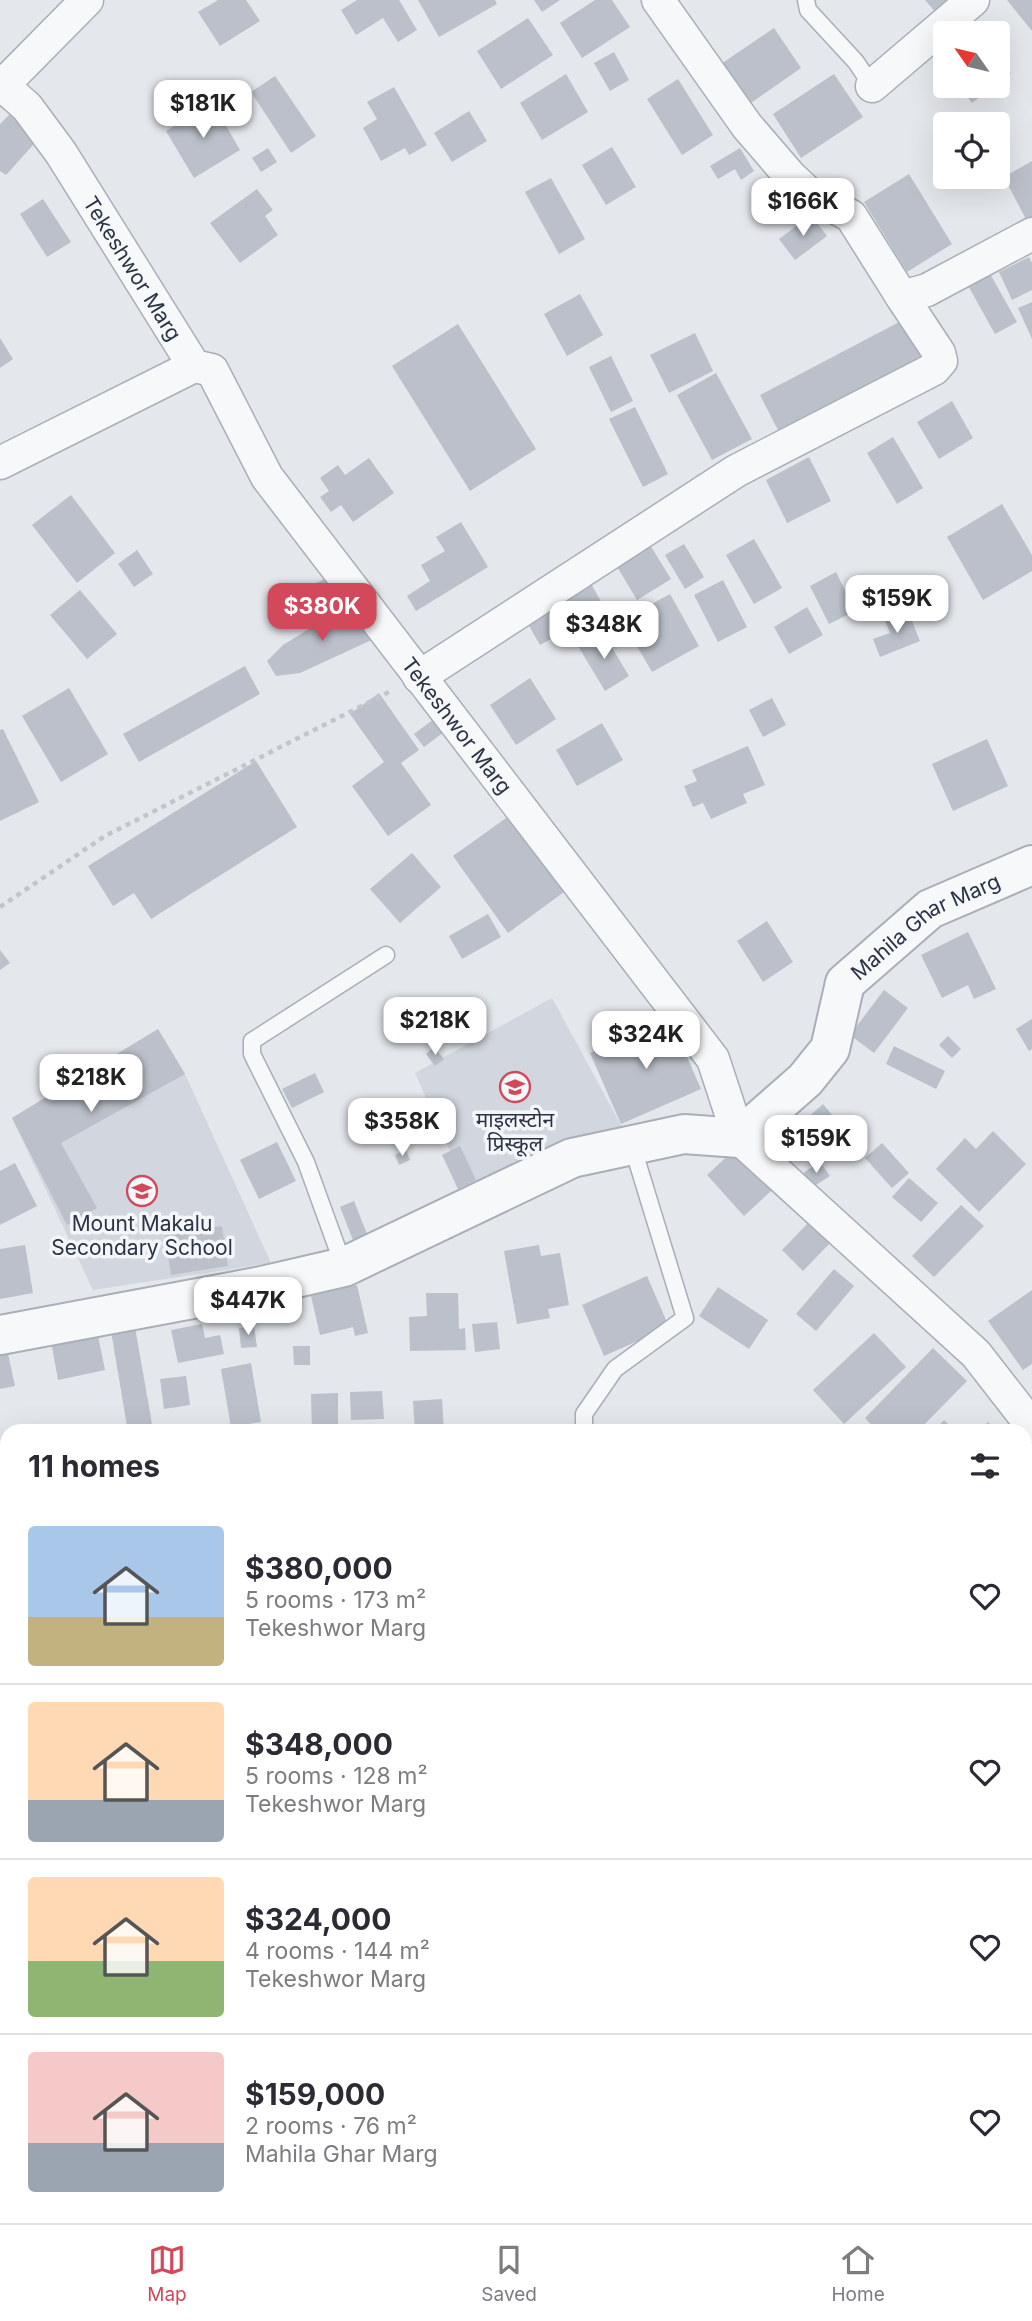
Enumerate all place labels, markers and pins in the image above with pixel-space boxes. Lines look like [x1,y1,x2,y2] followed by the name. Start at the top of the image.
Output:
[154,80,252,140] pin: $181K
[754,178,852,238] pin: $166K
[848,576,946,635] pin: $159K
[273,584,371,643] pin: $380K
[555,602,653,661] pin: $348K
[386,998,484,1057] pin: $218K
[597,1012,695,1071] pin: $324K
[42,1054,140,1114] pin: $218K
[498,1070,532,1104] school or university icon: माइलस्टोन प्रिस्कूल
[353,1098,451,1158] pin: $358K
[476,1107,555,1157] place label: माइलस्टोन प्रिस्कूल
[767,1116,865,1175] pin: $159K
[125,1174,159,1208] school or university icon: Mount Makalu Secondary School
[51,1211,233,1260] place label: Mount Makalu Secondary School
[199,1278,297,1337] pin: $447K

